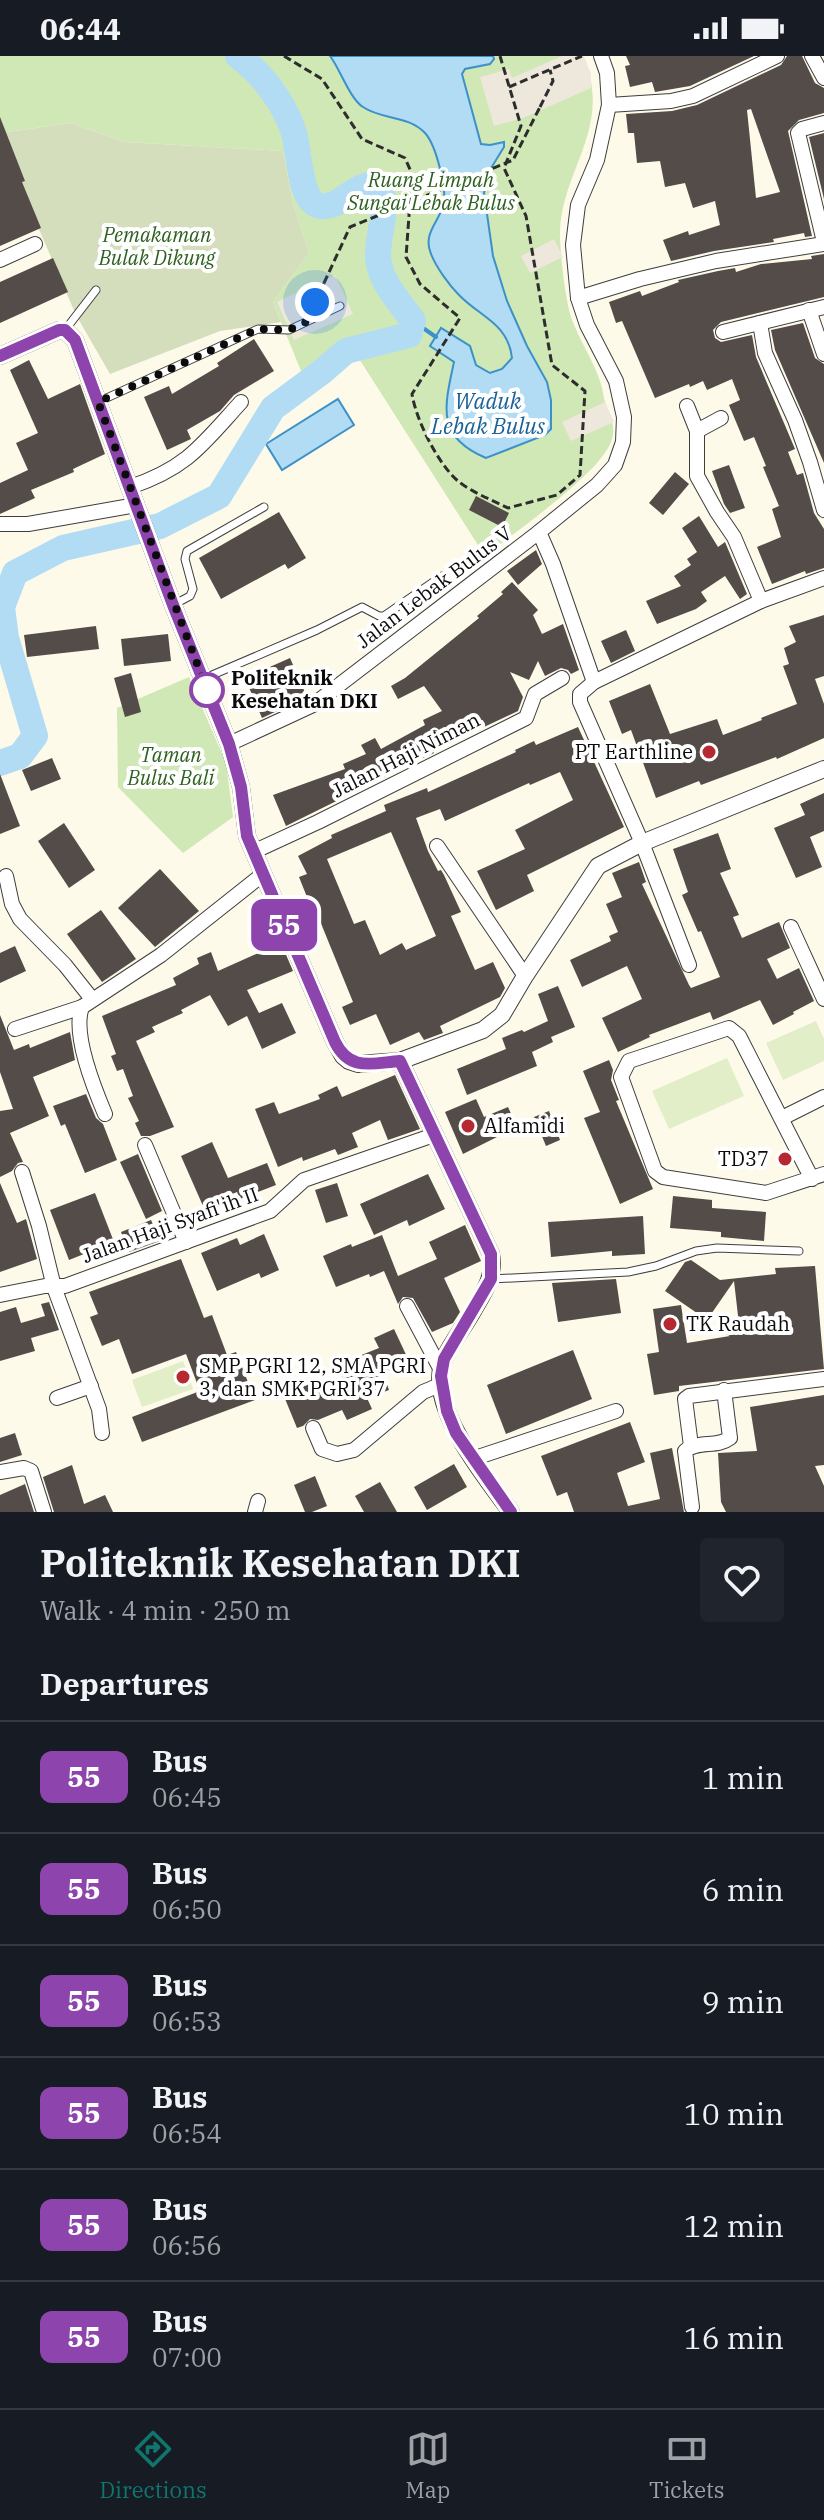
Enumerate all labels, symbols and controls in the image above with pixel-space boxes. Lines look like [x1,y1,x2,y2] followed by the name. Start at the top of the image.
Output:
[40,9,121,48] text: 06:44
[346,166,515,216] park label: Ruang Limpah Sungai Lebak Bulus
[98,221,216,271] park label: Pemakaman Bulak Dikung
[295,282,335,322] your location
[430,386,546,440] water label: Waduk Lebak Bulus
[351,519,517,654] street label: Jalan Lebak Bulus V
[231,664,378,714] place label: Politeknik Kesehatan DKI
[190,673,224,707] marker: Politeknik Kesehatan DKI
[327,706,485,803] street label: Jalan Haji Niman
[575,738,693,765] place label: PT Earthline
[127,741,214,791] park label: Taman Bulus Bali
[700,743,718,761] marker: PT Earthline
[248,899,320,951] line badge: 55
[267,906,301,943] text: 55
[484,1112,565,1139] place label: Alfamidi
[459,1117,477,1135] marker: Alfamidi
[718,1145,769,1172] place label: TD37
[776,1150,794,1168] marker: TD37
[78,1180,262,1269] street label: Jalan Haji Syafi'ih II
[686,1310,790,1337] place label: TK Raudah
[661,1315,679,1333] marker: TK Raudah
[199,1352,426,1402] place label: SMP PGRI 12, SMA PGRI 3, dan SMK PGRI 37
[174,1368,192,1386] marker: SMP PGRI 12, SMA PGRI 3, dan SMK PGRI 37
[40,1538,521,1587] text: Politeknik Kesehatan DKI
[700,1538,784,1622] button: heart
[40,1593,291,1627] text: Walk · 4 min · 250 m
[40,1664,209,1703] text: Departures
[152,1741,207,1780] text: Bus
[67,1758,101,1795] text: 55
[702,1758,784,1797] text: 1 min
[152,1780,222,1814] text: 06:45
[152,1853,207,1892] text: Bus
[67,1870,101,1907] text: 55
[702,1870,784,1909] text: 6 min
[152,1892,222,1926] text: 06:50
[152,1965,207,2004] text: Bus
[67,1982,101,2019] text: 55
[702,1982,784,2021] text: 9 min
[152,2004,222,2038] text: 06:53
[152,2077,207,2116] text: Bus
[67,2094,101,2131] text: 55
[684,2094,784,2133] text: 10 min
[152,2116,222,2150] text: 06:54
[152,2189,207,2228] text: Bus
[67,2206,101,2243] text: 55
[684,2206,784,2245] text: 12 min
[152,2228,222,2262] text: 06:56
[152,2301,207,2340] text: Bus
[67,2318,101,2355] text: 55
[684,2318,784,2357] text: 16 min
[152,2340,222,2374] text: 07:00
[99,2427,207,2504] tab: Directions
[406,2427,450,2504] tab: Map
[649,2427,725,2504] tab: Tickets

